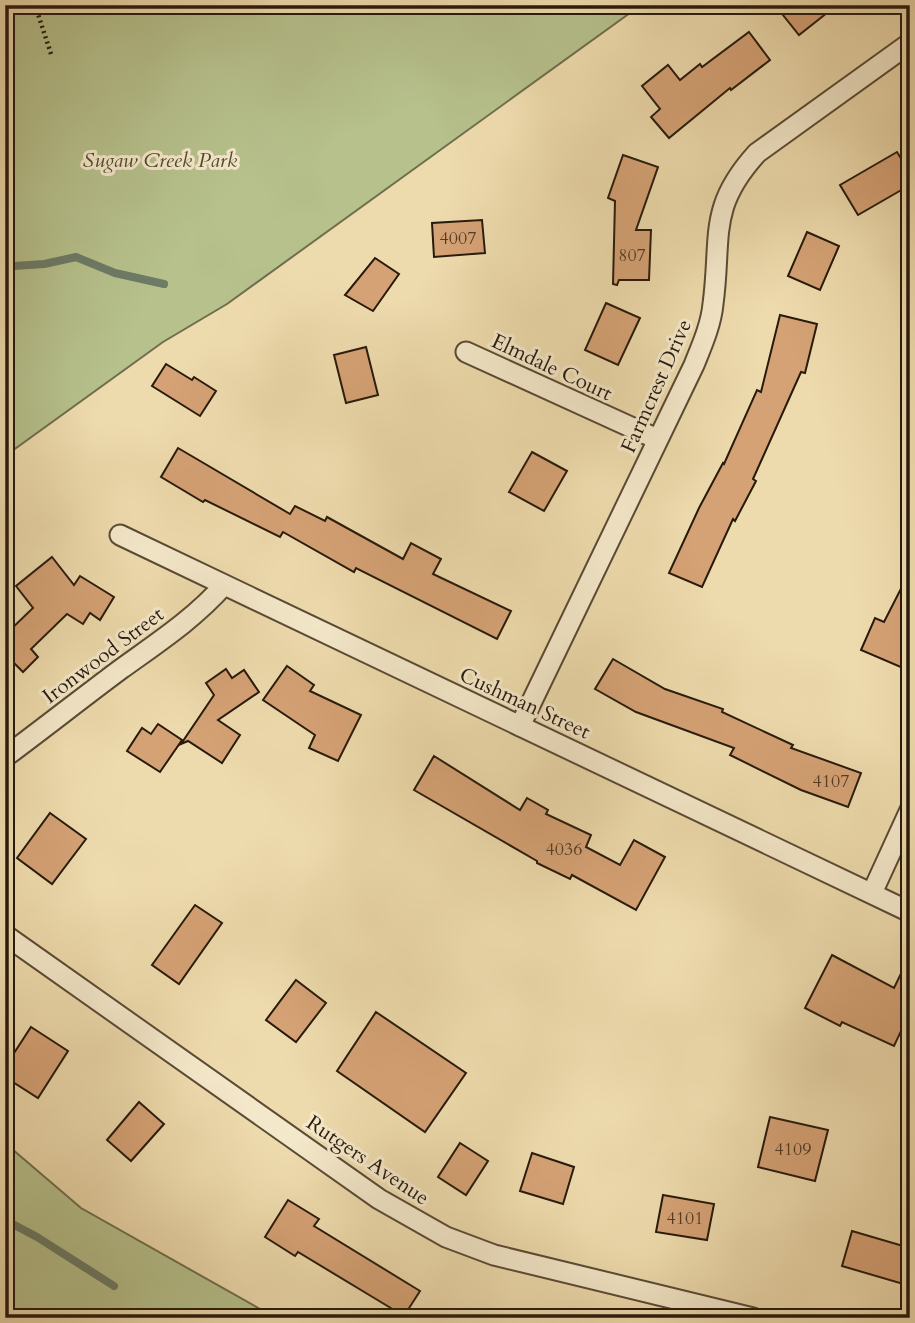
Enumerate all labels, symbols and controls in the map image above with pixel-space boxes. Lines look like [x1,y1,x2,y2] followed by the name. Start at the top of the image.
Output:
[83,146,238,175] park label: Sugaw Creek Park
[440,226,476,251] house number: 4007
[618,243,646,268] house number: 807
[614,315,699,458] street label: Farmcrest Drive
[487,327,617,408] street label: Elmdale Court
[37,600,170,711] street label: Ironwood Street
[455,661,595,747] street label: Cushman Street
[813,769,849,794] house number: 4107
[546,837,582,862] house number: 4036
[301,1109,435,1212] street label: Rutgers Avenue
[775,1137,811,1162] house number: 4109
[667,1206,703,1231] house number: 4101

